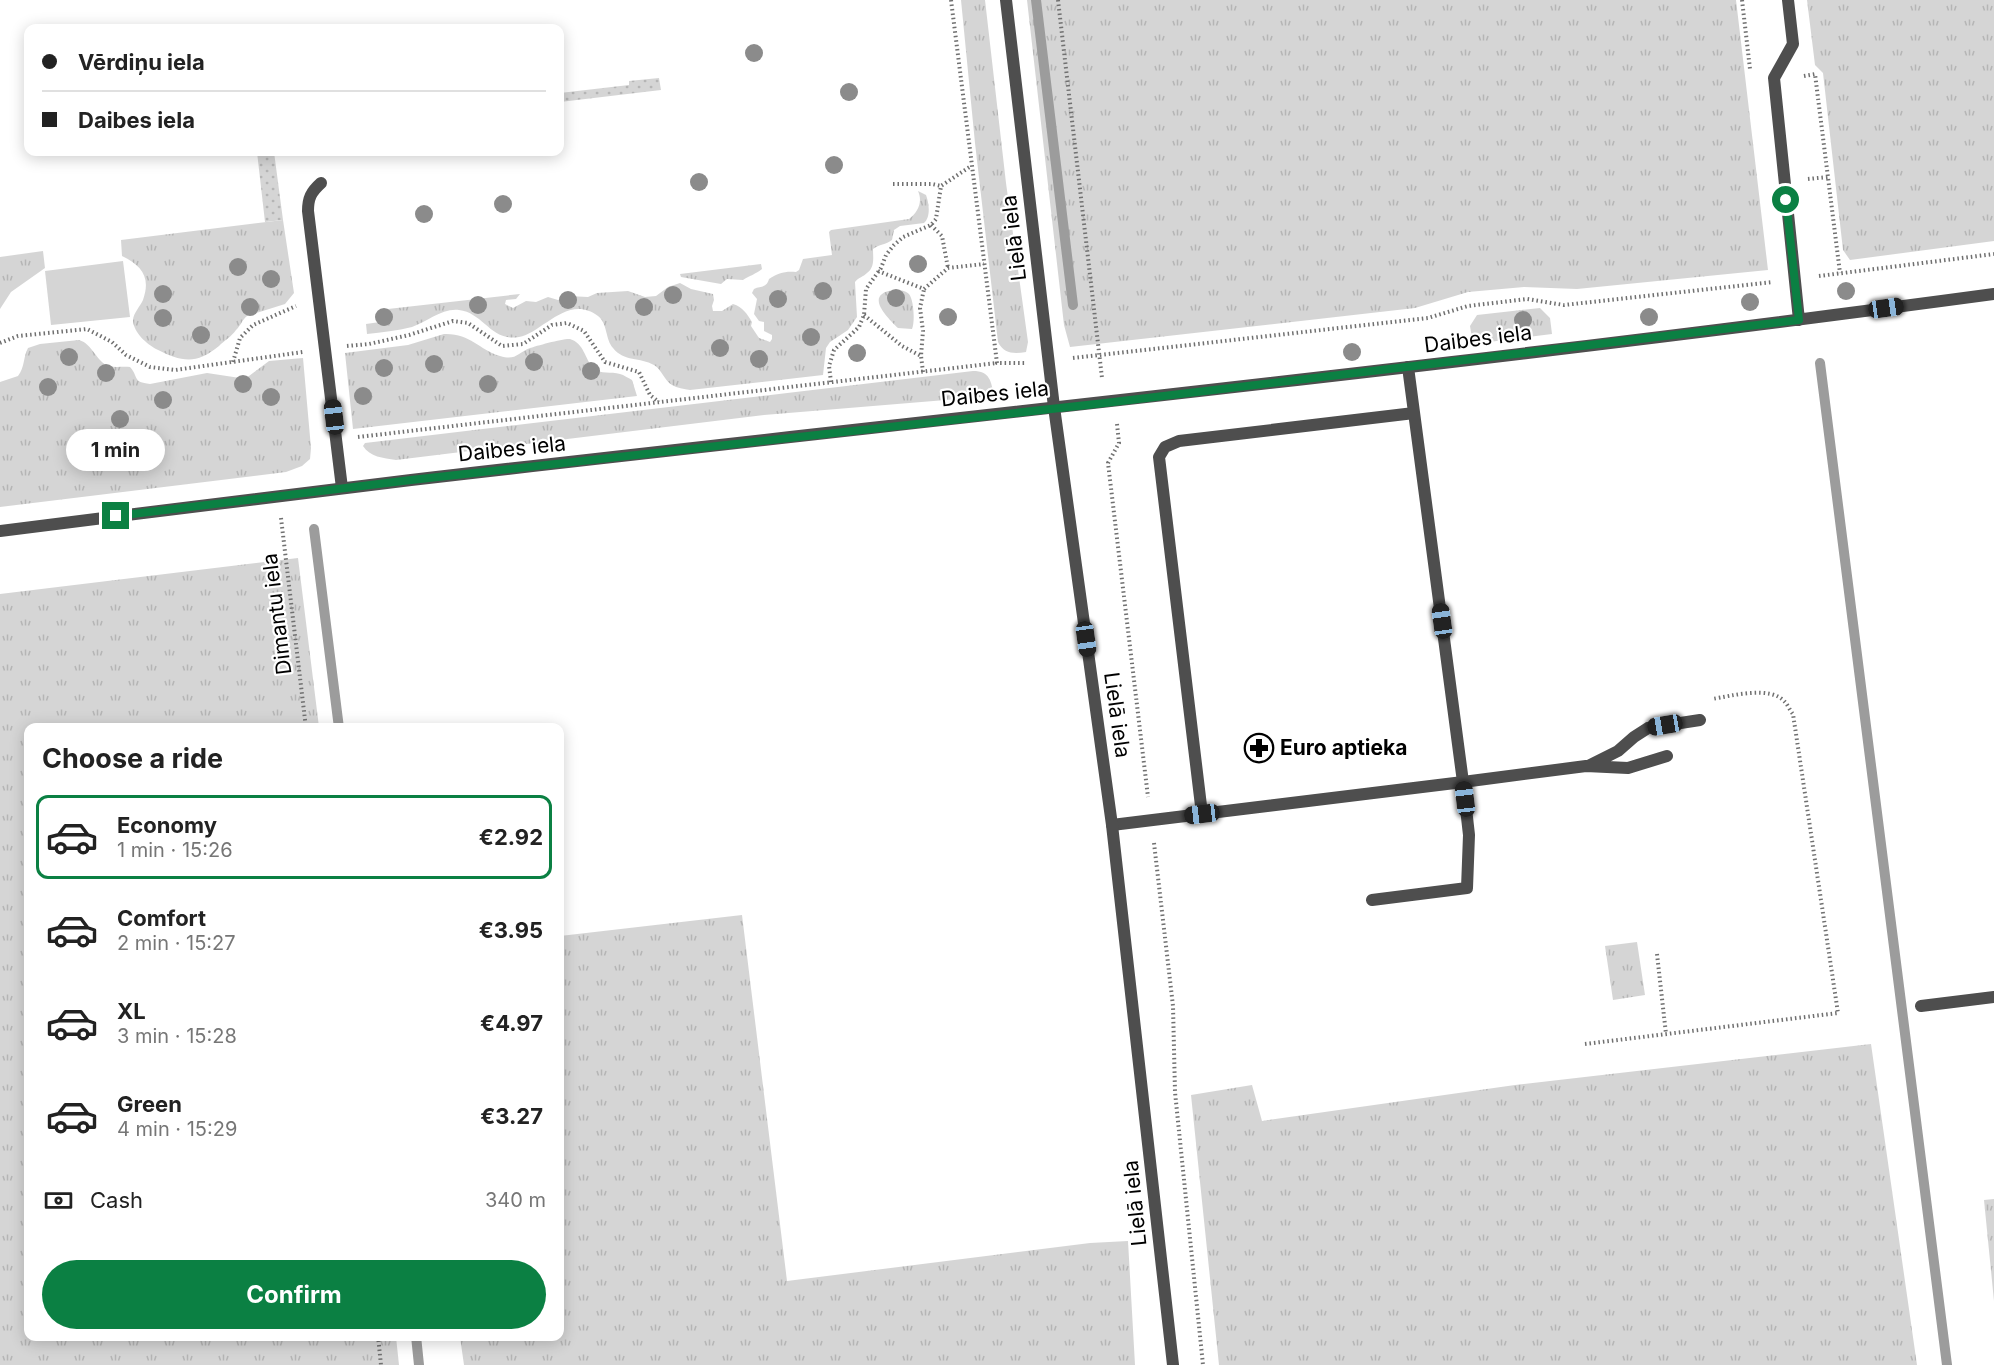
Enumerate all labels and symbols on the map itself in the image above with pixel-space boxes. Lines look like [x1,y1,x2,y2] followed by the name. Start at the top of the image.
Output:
[1772,186,1799,213] route start
[996,194,1031,282] street label: Lielā iela
[1867,297,1905,319] car
[1423,319,1533,358] street label: Daibes iela
[940,375,1050,412] street label: Daibes iela
[323,398,345,436] car
[66,429,166,471] callout: 1 min
[457,430,567,467] street label: Daibes iela
[102,502,129,529] route end
[257,552,296,676] street label: Dimantu iela
[1431,602,1453,640] car
[1075,620,1097,658] car
[1099,671,1136,759] street label: Lielā iela
[1646,713,1684,737] car
[1243,732,1275,764] pharmacy icon: Euro aptieka
[1280,735,1407,760] place label: Euro aptieka
[1454,780,1476,818] car
[1183,803,1221,825] car
[1118,1159,1151,1247] street label: Lielā iela

